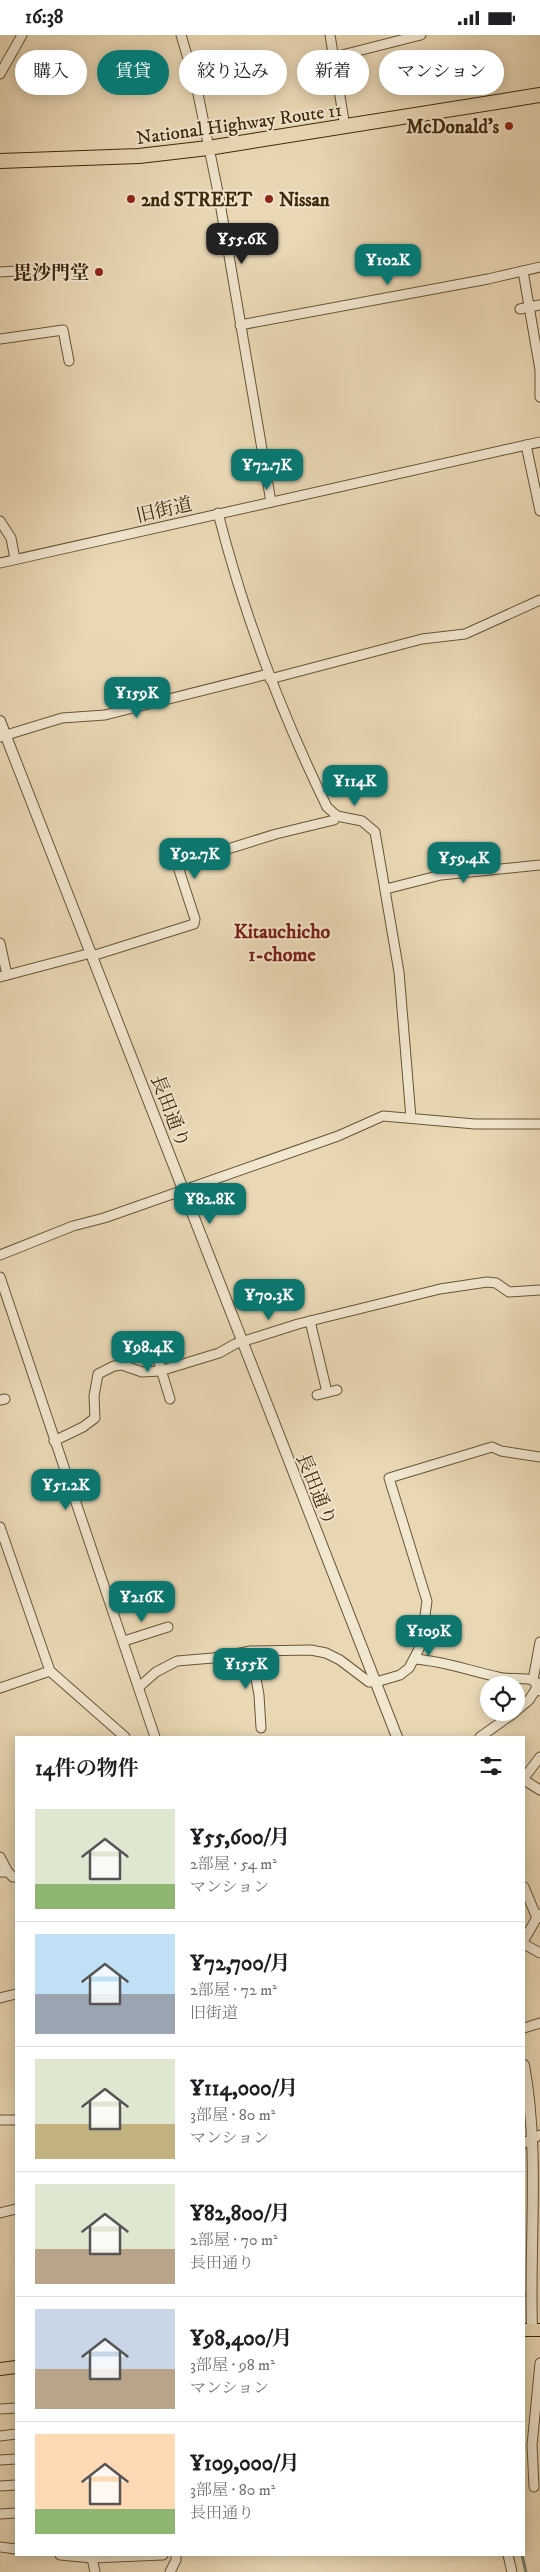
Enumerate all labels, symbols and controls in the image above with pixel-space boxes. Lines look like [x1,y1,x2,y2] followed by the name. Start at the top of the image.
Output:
[25,6,63,29] text: 16:38
[15,50,87,95] chip: 購入
[97,50,169,95] chip: 賃貸
[179,50,287,95] chip: 絞り込み
[297,50,369,95] chip: 新着
[379,50,504,95] chip: マンション
[135,99,343,150] street label: National Highway Route 11
[406,116,500,139] place label: McDonald's
[503,120,515,132] marker: McDonald's
[141,189,253,212] place label: 2nd STREET
[279,189,331,212] place label: Nissan
[125,193,137,205] marker: 2nd STREET
[263,193,275,205] marker: Nissan
[201,223,283,265] pin: ¥55.6K
[217,229,267,249] text: ¥55.6K
[353,243,423,286] pin: ¥102K
[366,250,410,270] text: ¥102K
[13,262,89,285] place label: 毘沙門堂
[93,266,105,278] marker: 毘沙門堂
[226,449,308,491] pin: ¥72.7K
[242,455,292,475] text: ¥72.7K
[134,493,195,528] street label: 旧街道
[102,677,172,719] pin: ¥159K
[115,683,159,703] text: ¥159K
[320,765,390,807] pin: ¥114K
[334,771,376,791] text: ¥114K
[154,837,236,880] pin: ¥92.7K
[423,841,505,884] pin: ¥59.4K
[170,844,220,864] text: ¥92.7K
[438,848,490,868] text: ¥59.4K
[234,920,331,968] district label: Kitauchicho 1-chome
[145,1072,194,1151] street label: 長田通り
[169,1183,251,1225] pin: ¥82.8K
[185,1189,235,1209] text: ¥82.8K
[228,1279,310,1321] pin: ¥70.3K
[245,1285,293,1305] text: ¥70.3K
[107,1331,189,1373] pin: ¥98.4K
[122,1337,174,1357] text: ¥98.4K
[291,1450,341,1529] street label: 長田通り
[25,1469,107,1511] pin: ¥51.2K
[42,1475,90,1495] text: ¥51.2K
[107,1581,177,1623] pin: ¥216K
[120,1587,164,1607] text: ¥216K
[394,1615,464,1657] pin: ¥109K
[407,1621,451,1641] text: ¥109K
[211,1647,281,1690] pin: ¥155K
[224,1654,268,1674] text: ¥155K
[480,1676,525,1721] map controls
[480,1676,525,1721] button: locate
[477,1752,505,1780] icon: filters
[35,1756,139,1782] text: 14件の物件
[190,1825,290,1851] text: ¥55,600/月
[75,1829,135,1889] icon: home
[190,1854,277,1874] text: 2部屋 · 54 m²
[190,1877,269,1897] text: マンション
[190,1951,290,1977] text: ¥72,700/月
[75,1954,135,2014] icon: home
[190,1980,277,2000] text: 2部屋 · 72 m²
[190,2003,238,2023] text: 旧街道
[190,2076,298,2102] text: ¥114,000/月
[75,2079,135,2139] icon: home
[190,2105,275,2125] text: 3部屋 · 80 m²
[190,2128,269,2148] text: マンション
[190,2201,291,2227] text: ¥82,800/月
[75,2204,135,2264] icon: home
[190,2230,278,2250] text: 2部屋 · 70 m²
[190,2253,254,2273] text: 長田通り
[190,2326,293,2352] text: ¥98,400/月
[75,2329,135,2389] icon: home
[190,2355,275,2375] text: 3部屋 · 98 m²
[190,2378,269,2398] text: マンション
[190,2451,300,2477] text: ¥109,000/月
[75,2454,135,2514] icon: home
[190,2480,275,2500] text: 3部屋 · 80 m²
[190,2503,254,2523] text: 長田通り

